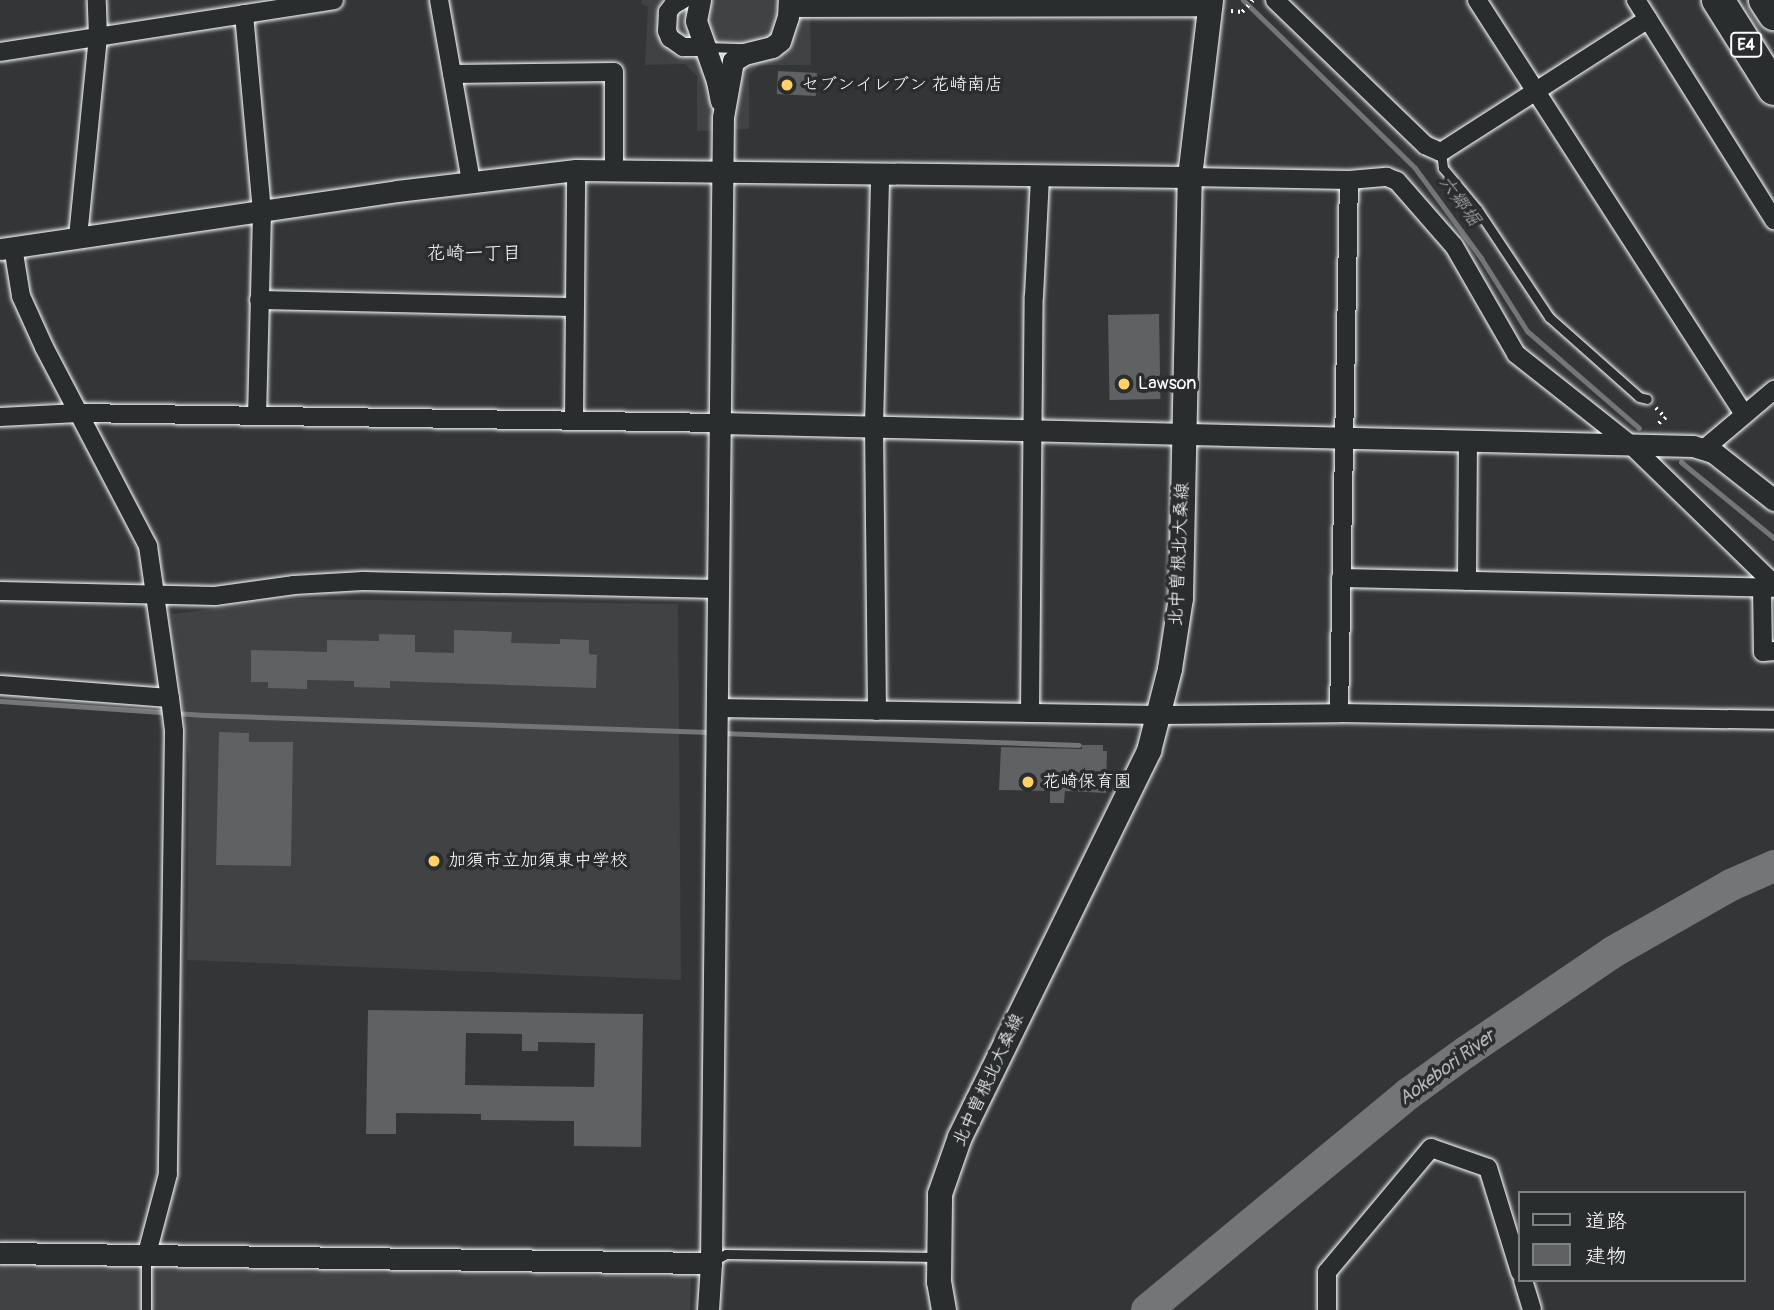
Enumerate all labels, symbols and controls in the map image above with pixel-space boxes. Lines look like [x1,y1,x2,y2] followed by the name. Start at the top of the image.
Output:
[1728,32,1764,58] road number: E4
[801,74,1003,96] place label: セブンイレブン 花崎南店
[779,77,795,93] marker: セブンイレブン 花崎南店
[1433,171,1485,231] water label: 六郷堀
[427,243,521,265] district label: 花崎一丁目
[1138,373,1196,395] place label: Lawson
[1116,376,1132,392] marker: Lawson
[1165,482,1195,626] street label: 北中曽根北大桑線
[1042,771,1132,793] place label: 花崎保育園
[1020,774,1036,790] marker: 花崎保育園
[448,850,628,872] place label: 加須市立加須東中学校
[426,853,442,869] marker: 加須市立加須東中学校
[949,1010,1029,1150] street label: 北中曽根北大桑線
[1394,1025,1500,1111] water label: Aokebori River
[1518,1191,1746,1282] legend
[1585,1208,1627,1235] text: 道路
[1585,1243,1627,1270] text: 建物

